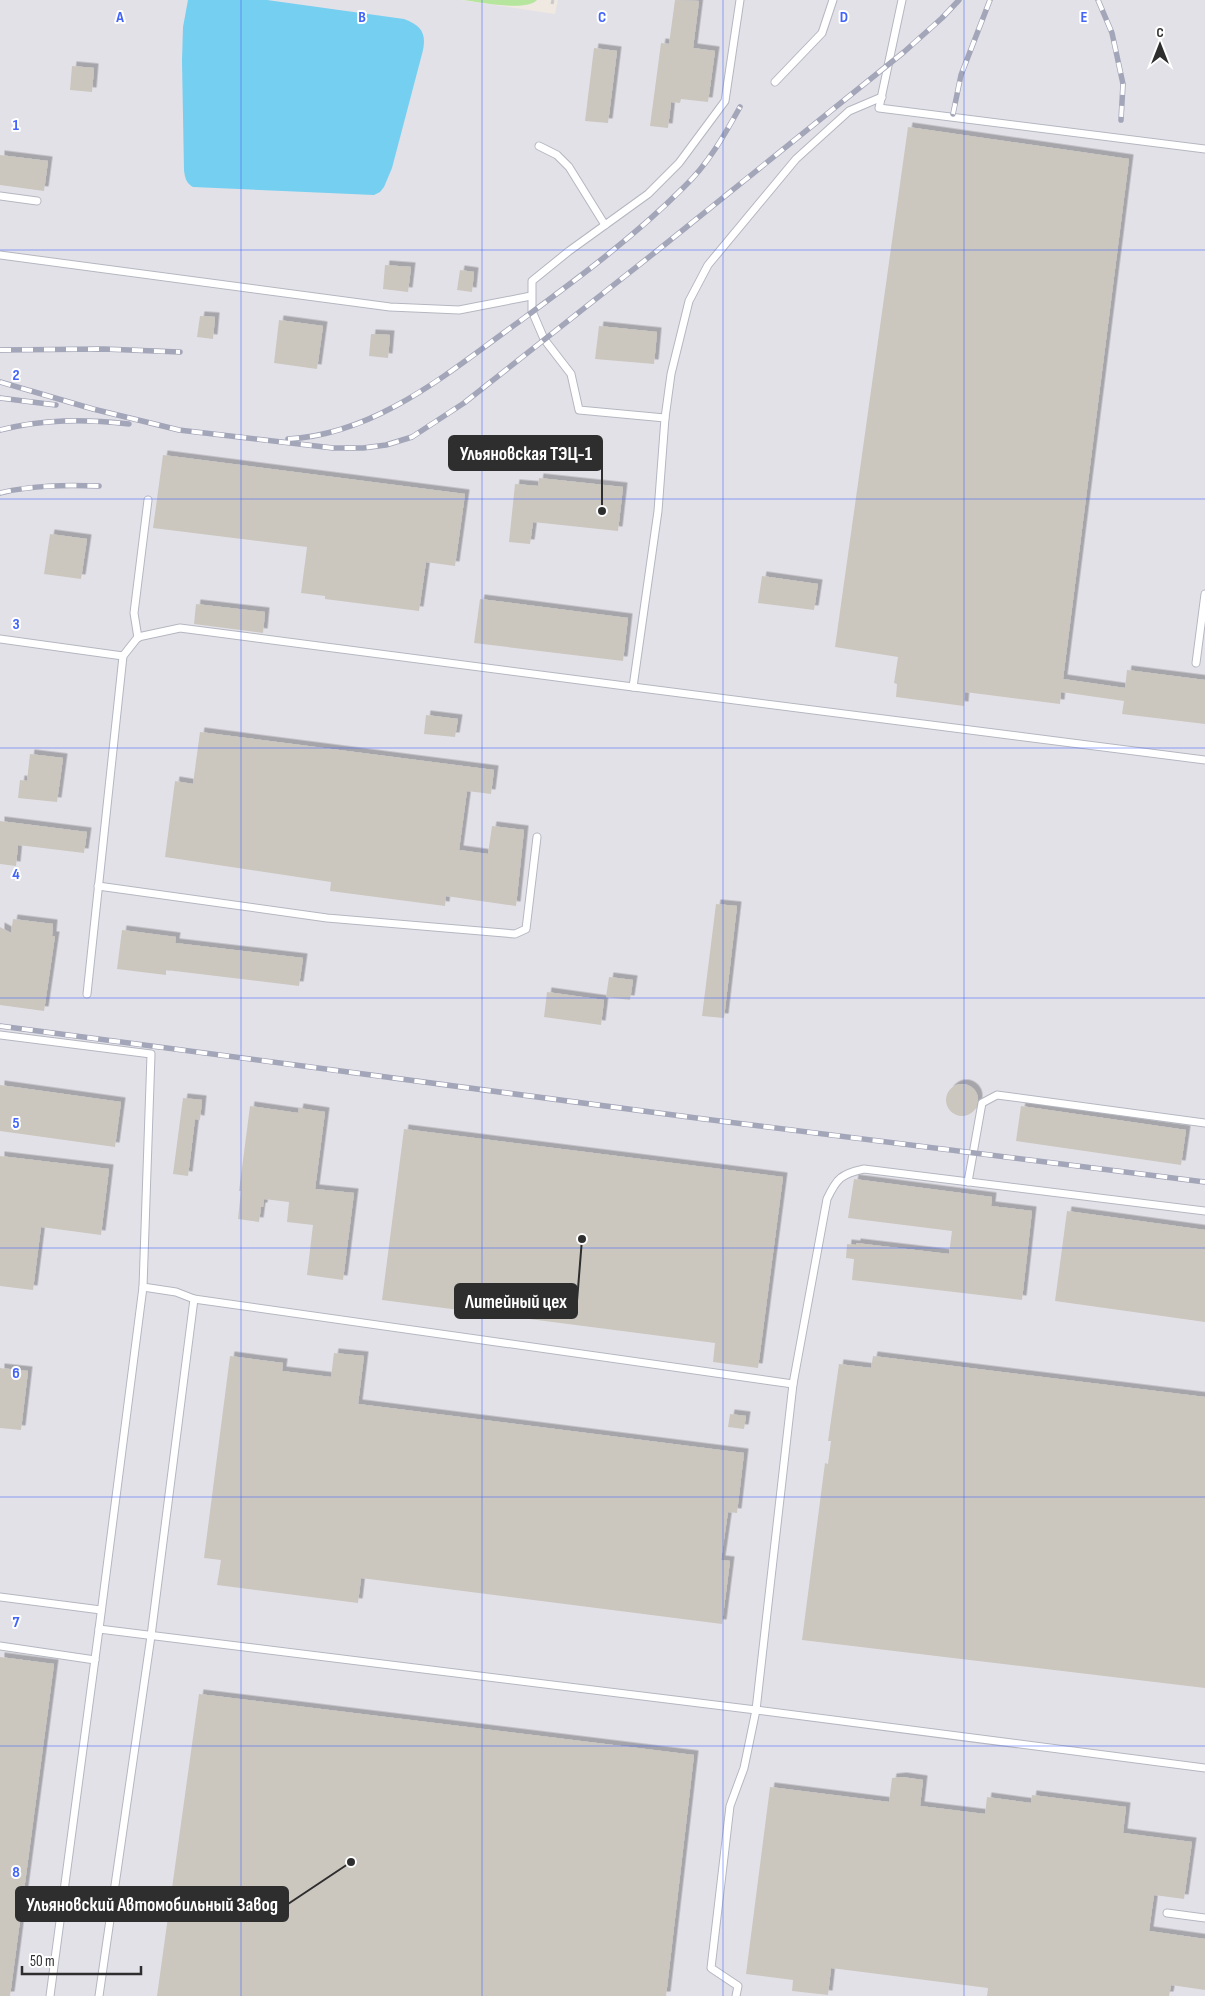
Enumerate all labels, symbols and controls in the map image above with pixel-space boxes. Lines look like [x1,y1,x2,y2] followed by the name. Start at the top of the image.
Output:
[115,8,124,27] text: A
[358,8,366,27] text: B
[598,8,606,27] text: C
[840,8,848,27] text: D
[1081,8,1088,27] text: E
[1135,20,1185,70] north arrow
[1156,24,1164,41] text: С
[13,116,20,135] text: 1
[12,366,20,385] text: 2
[449,436,602,470] callout: Ульяновская ТЭЦ-1
[460,443,593,466] text: Ульяновская ТЭЦ-1
[12,615,20,634] text: 3
[12,865,20,884] text: 4
[12,1114,20,1133] text: 5
[455,1284,577,1318] callout: Литейный цех
[464,1291,567,1314] text: Литейный цех
[12,1364,20,1383] text: 6
[13,1613,20,1632] text: 7
[12,1863,20,1882] text: 8
[16,1887,288,1921] callout: Ульяновский Автомобильный Завод
[26,1894,278,1917] text: Ульяновский Автомобильный Завод
[22,1944,141,1976] scale bar
[30,1952,55,1971] text: 50 m

